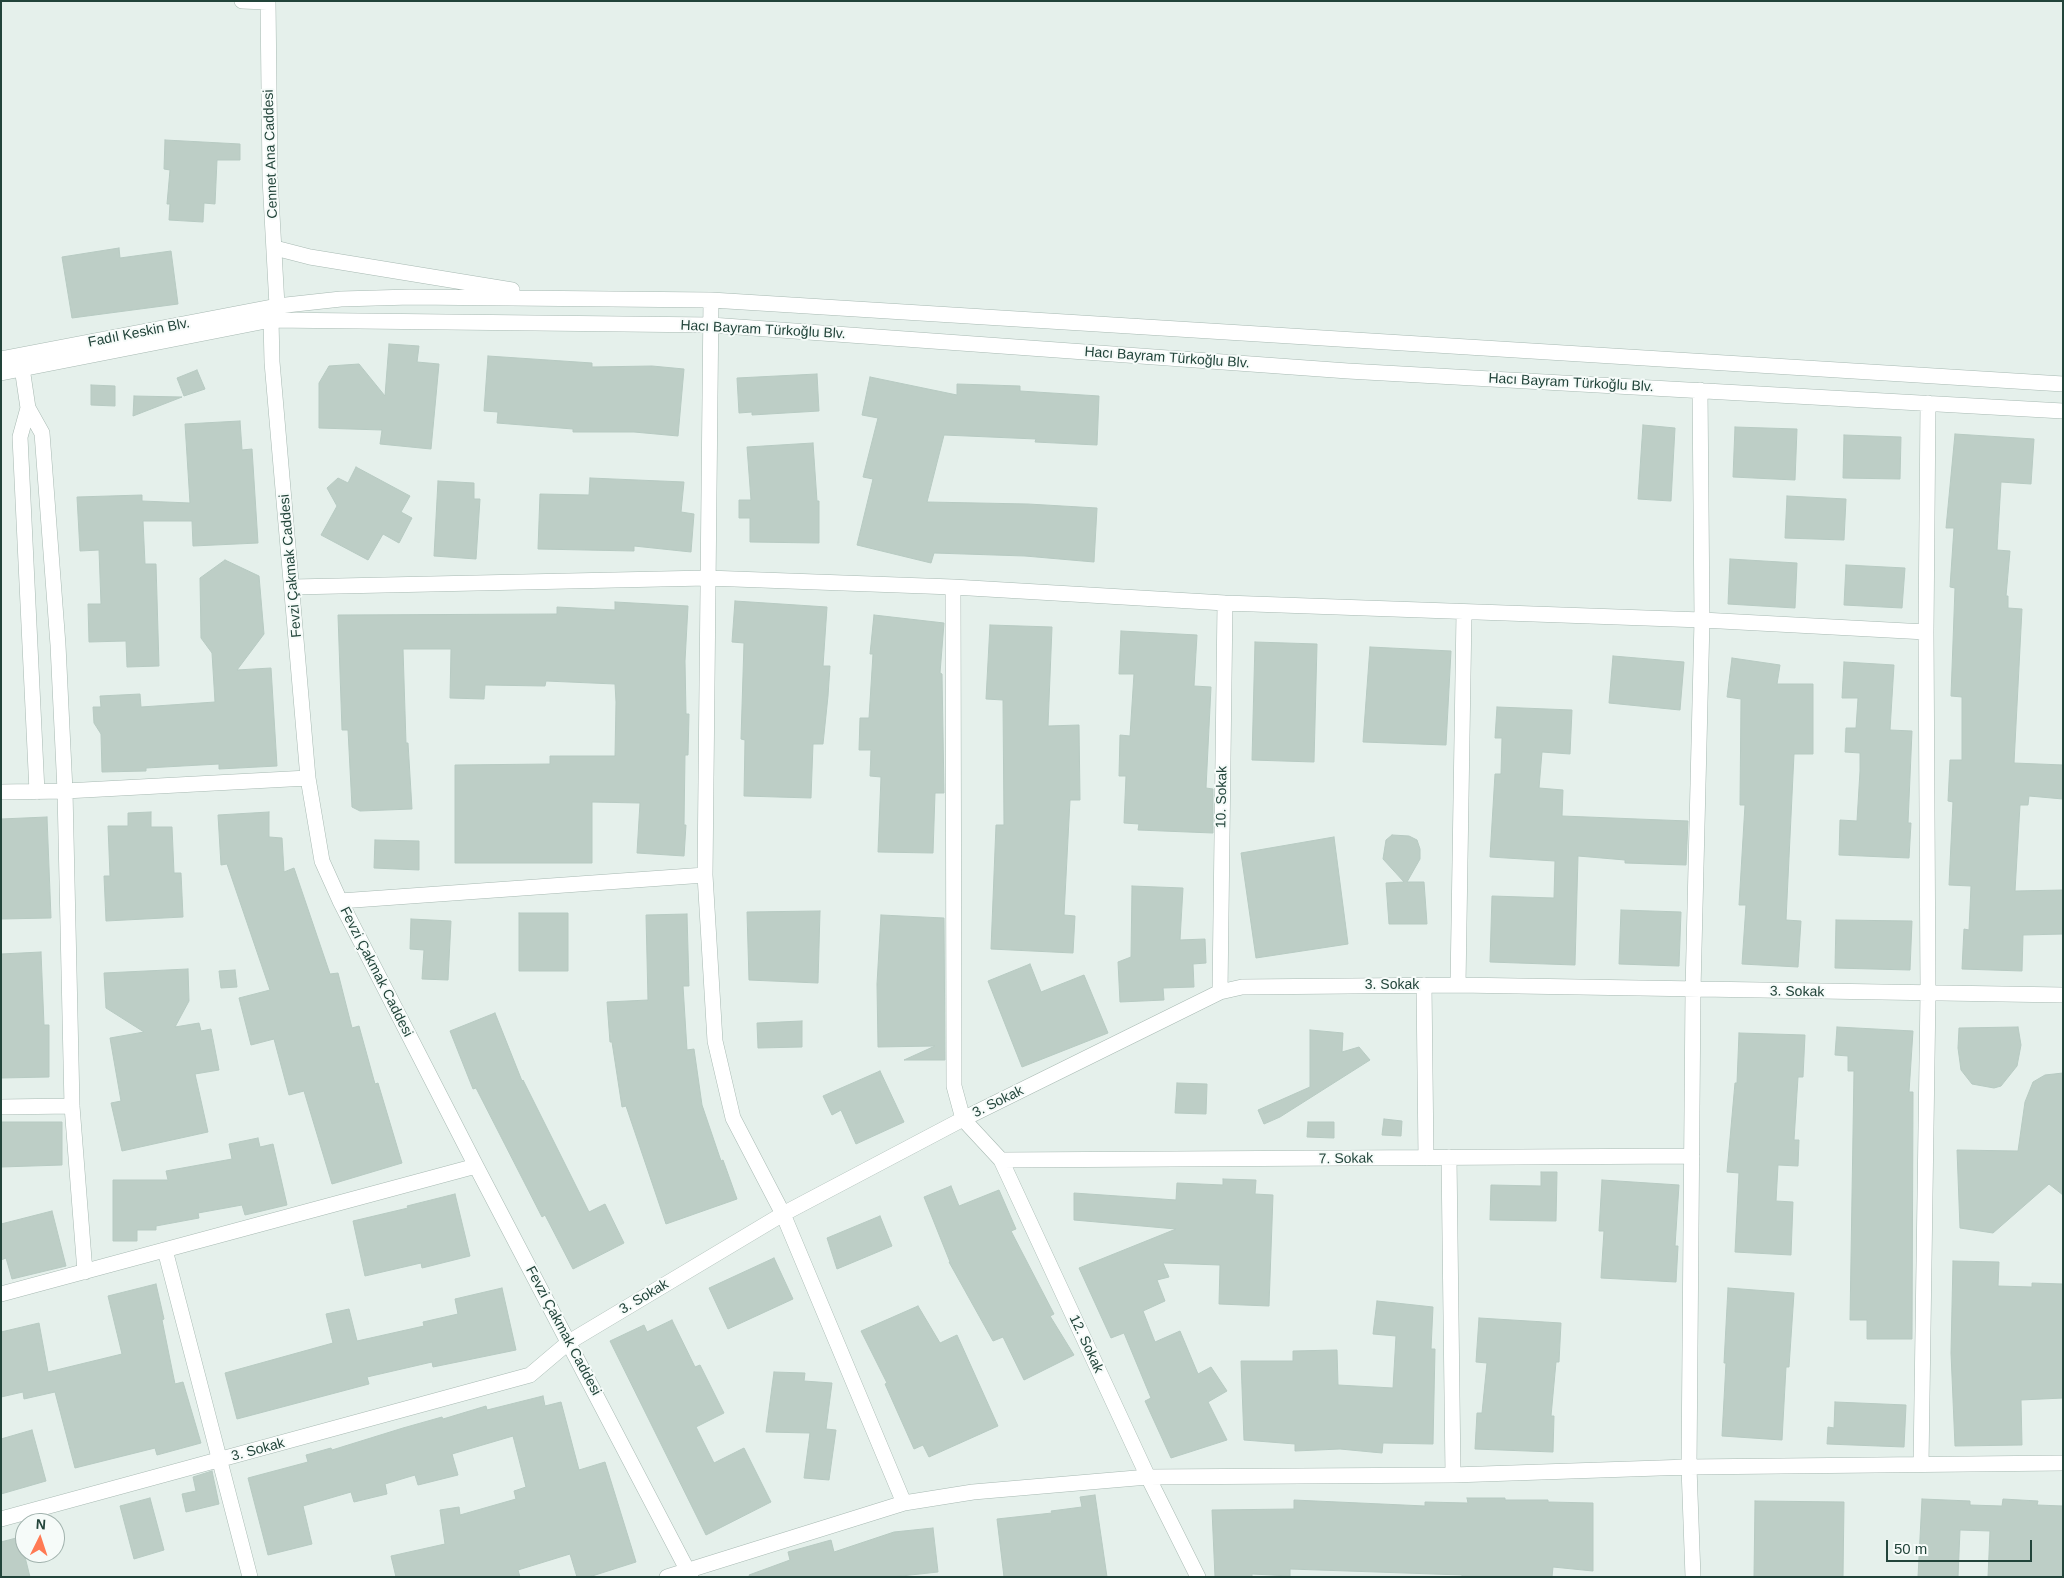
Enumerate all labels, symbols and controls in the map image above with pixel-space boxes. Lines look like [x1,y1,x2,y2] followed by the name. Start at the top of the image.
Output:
[260,89,282,219] street label: Cennet Ana Caddesi
[87,315,191,351] street label: Fadıl Keskin Blv.
[680,317,846,343] street label: Hacı Bayram Türkoğlu Blv.
[1084,344,1250,372] street label: Hacı Bayram Türkoğlu Blv.
[1488,370,1654,396] street label: Hacı Bayram Türkoğlu Blv.
[276,494,306,638] street label: Fevzi Çakmak Caddesi
[1213,766,1231,828] street label: 10. Sokak
[336,904,416,1040] street label: Fevzi Çakmak Caddesi
[1365,977,1419,993] street label: 3. Sokak
[1770,983,1824,1001] street label: 3. Sokak
[970,1083,1026,1121] street label: 3. Sokak
[1319,1150,1373,1168] street label: 7. Sokak
[522,1264,604,1398] street label: Fevzi Çakmak Caddesi
[616,1276,672,1318] street label: 3. Sokak
[1065,1312,1107,1376] street label: 12. Sokak
[230,1435,286,1465] street label: 3. Sokak
[15,1513,65,1563] north arrow
[35,1516,47,1532] text: N
[1889,1530,2035,1562] scale bar
[1894,1540,1927,1557] text: 50 m

